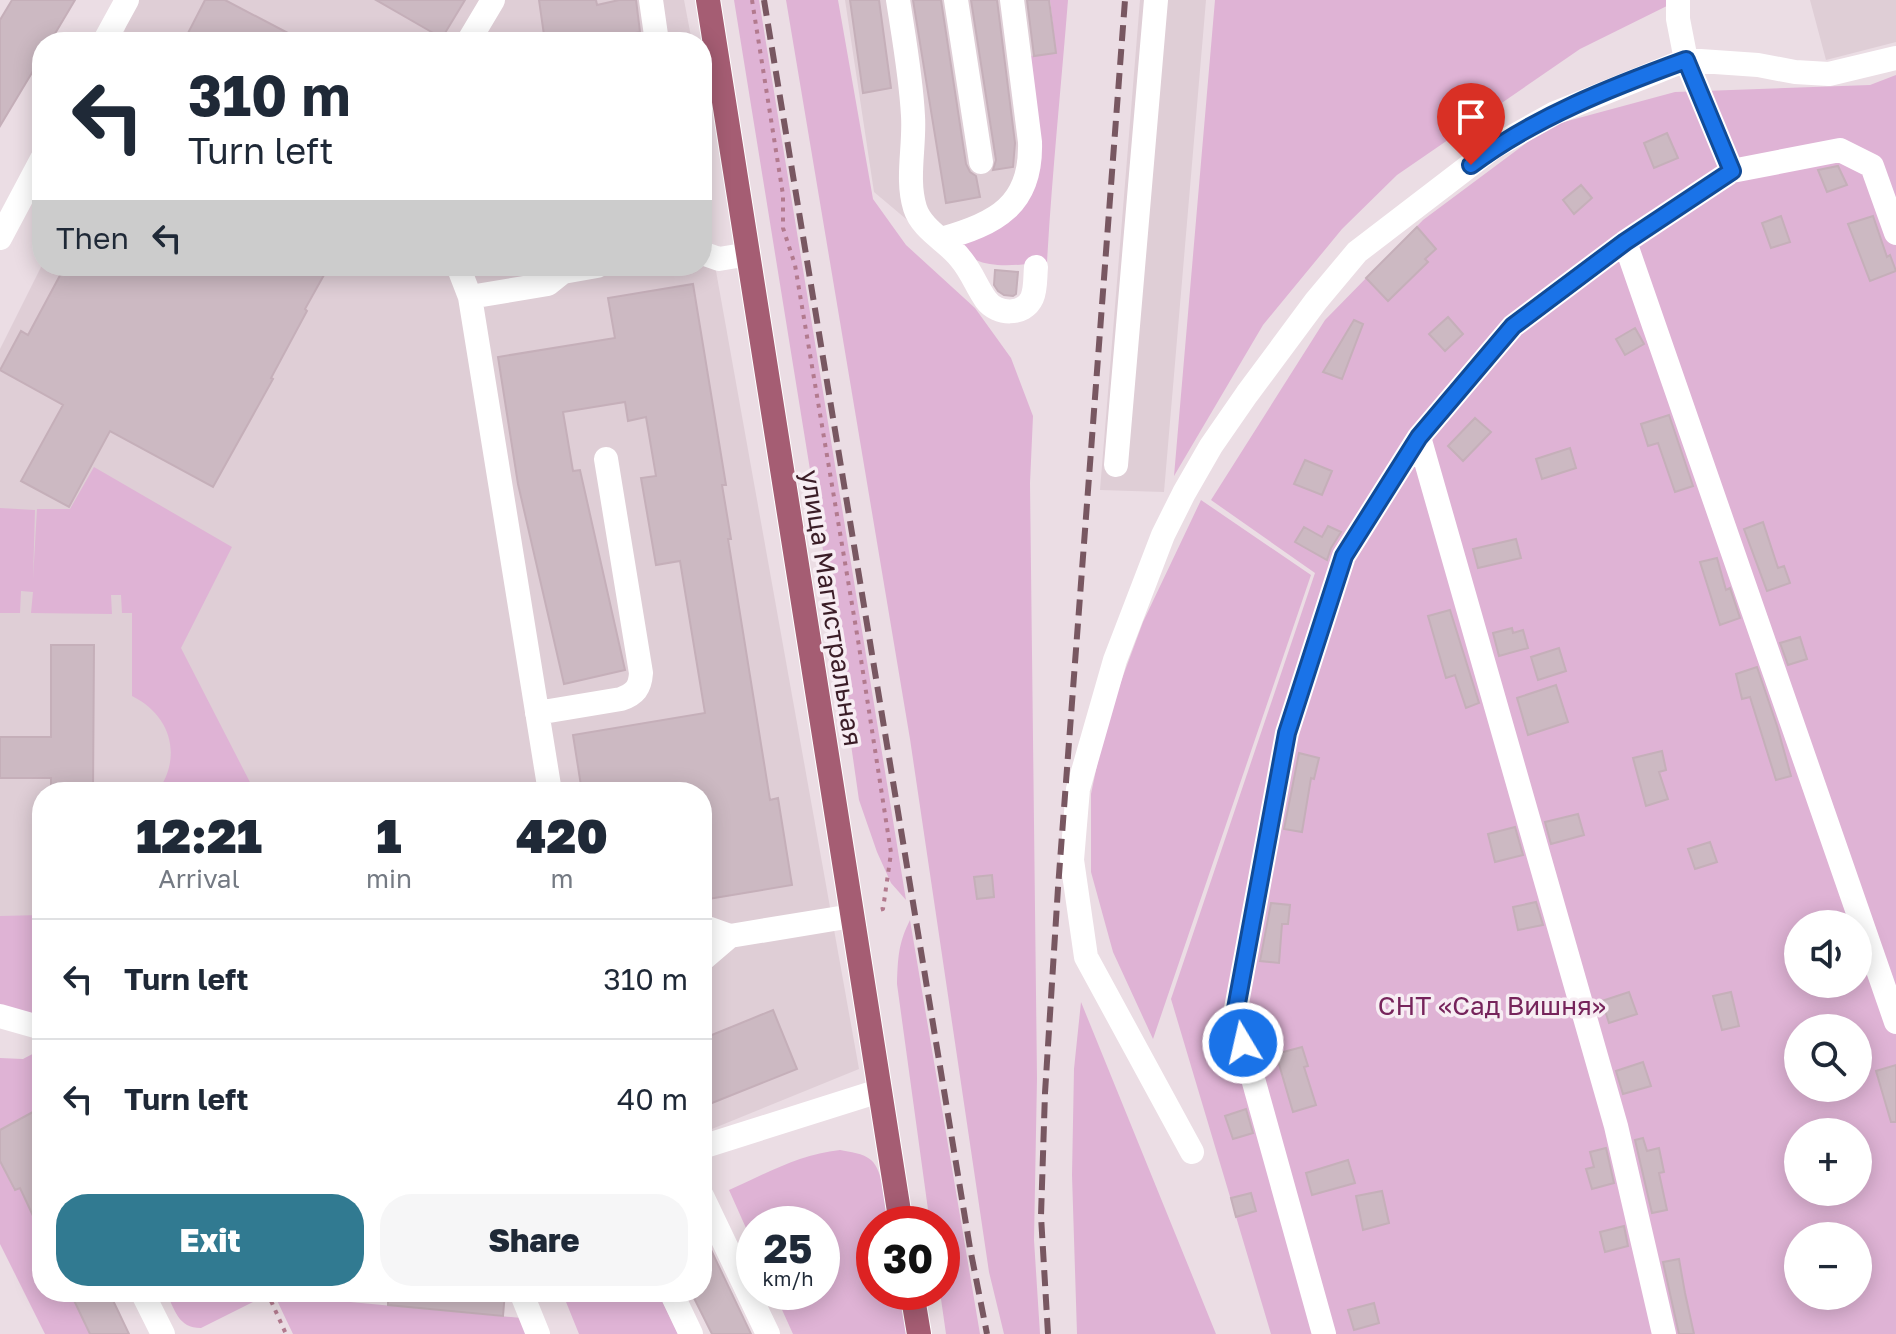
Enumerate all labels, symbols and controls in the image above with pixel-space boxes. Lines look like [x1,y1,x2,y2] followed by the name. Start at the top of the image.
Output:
[188,61,350,128] text: 310 m
[56,64,160,168] icon: left
[1437,83,1505,165] pin
[1449,95,1493,139] icon: arrive
[188,129,334,172] text: Turn left
[145,216,189,260] icon: left
[56,220,129,256] text: Then
[795,468,869,748] street label: улица Магистральная
[136,806,262,864] text: 12:21
[376,806,402,864] text: 1
[516,806,608,864] text: 420
[158,863,240,894] text: Arrival
[366,863,412,894] text: min
[550,863,574,894] text: m
[1784,910,1872,1310] map controls
[1784,910,1872,998] button: sound
[56,957,100,1001] icon: left
[124,961,249,997] text: Turn left
[603,961,688,997] text: 310 m
[1378,990,1606,1021] park label: СНТ «Сад Вишня»
[1201,1001,1285,1085] position arrow
[1784,1014,1872,1102] button: search
[56,1077,100,1121] icon: left
[124,1081,249,1117] text: Turn left
[617,1081,688,1117] text: 40 m
[1784,1118,1872,1206] button: +
[56,1194,364,1286] button: Exit
[380,1194,688,1286] button: Share
[856,1206,960,1310] speed limit sign: 30
[1784,1222,1872,1310] button: −
[764,1224,812,1272] text: 25
[763,1266,813,1290] text: km/h

